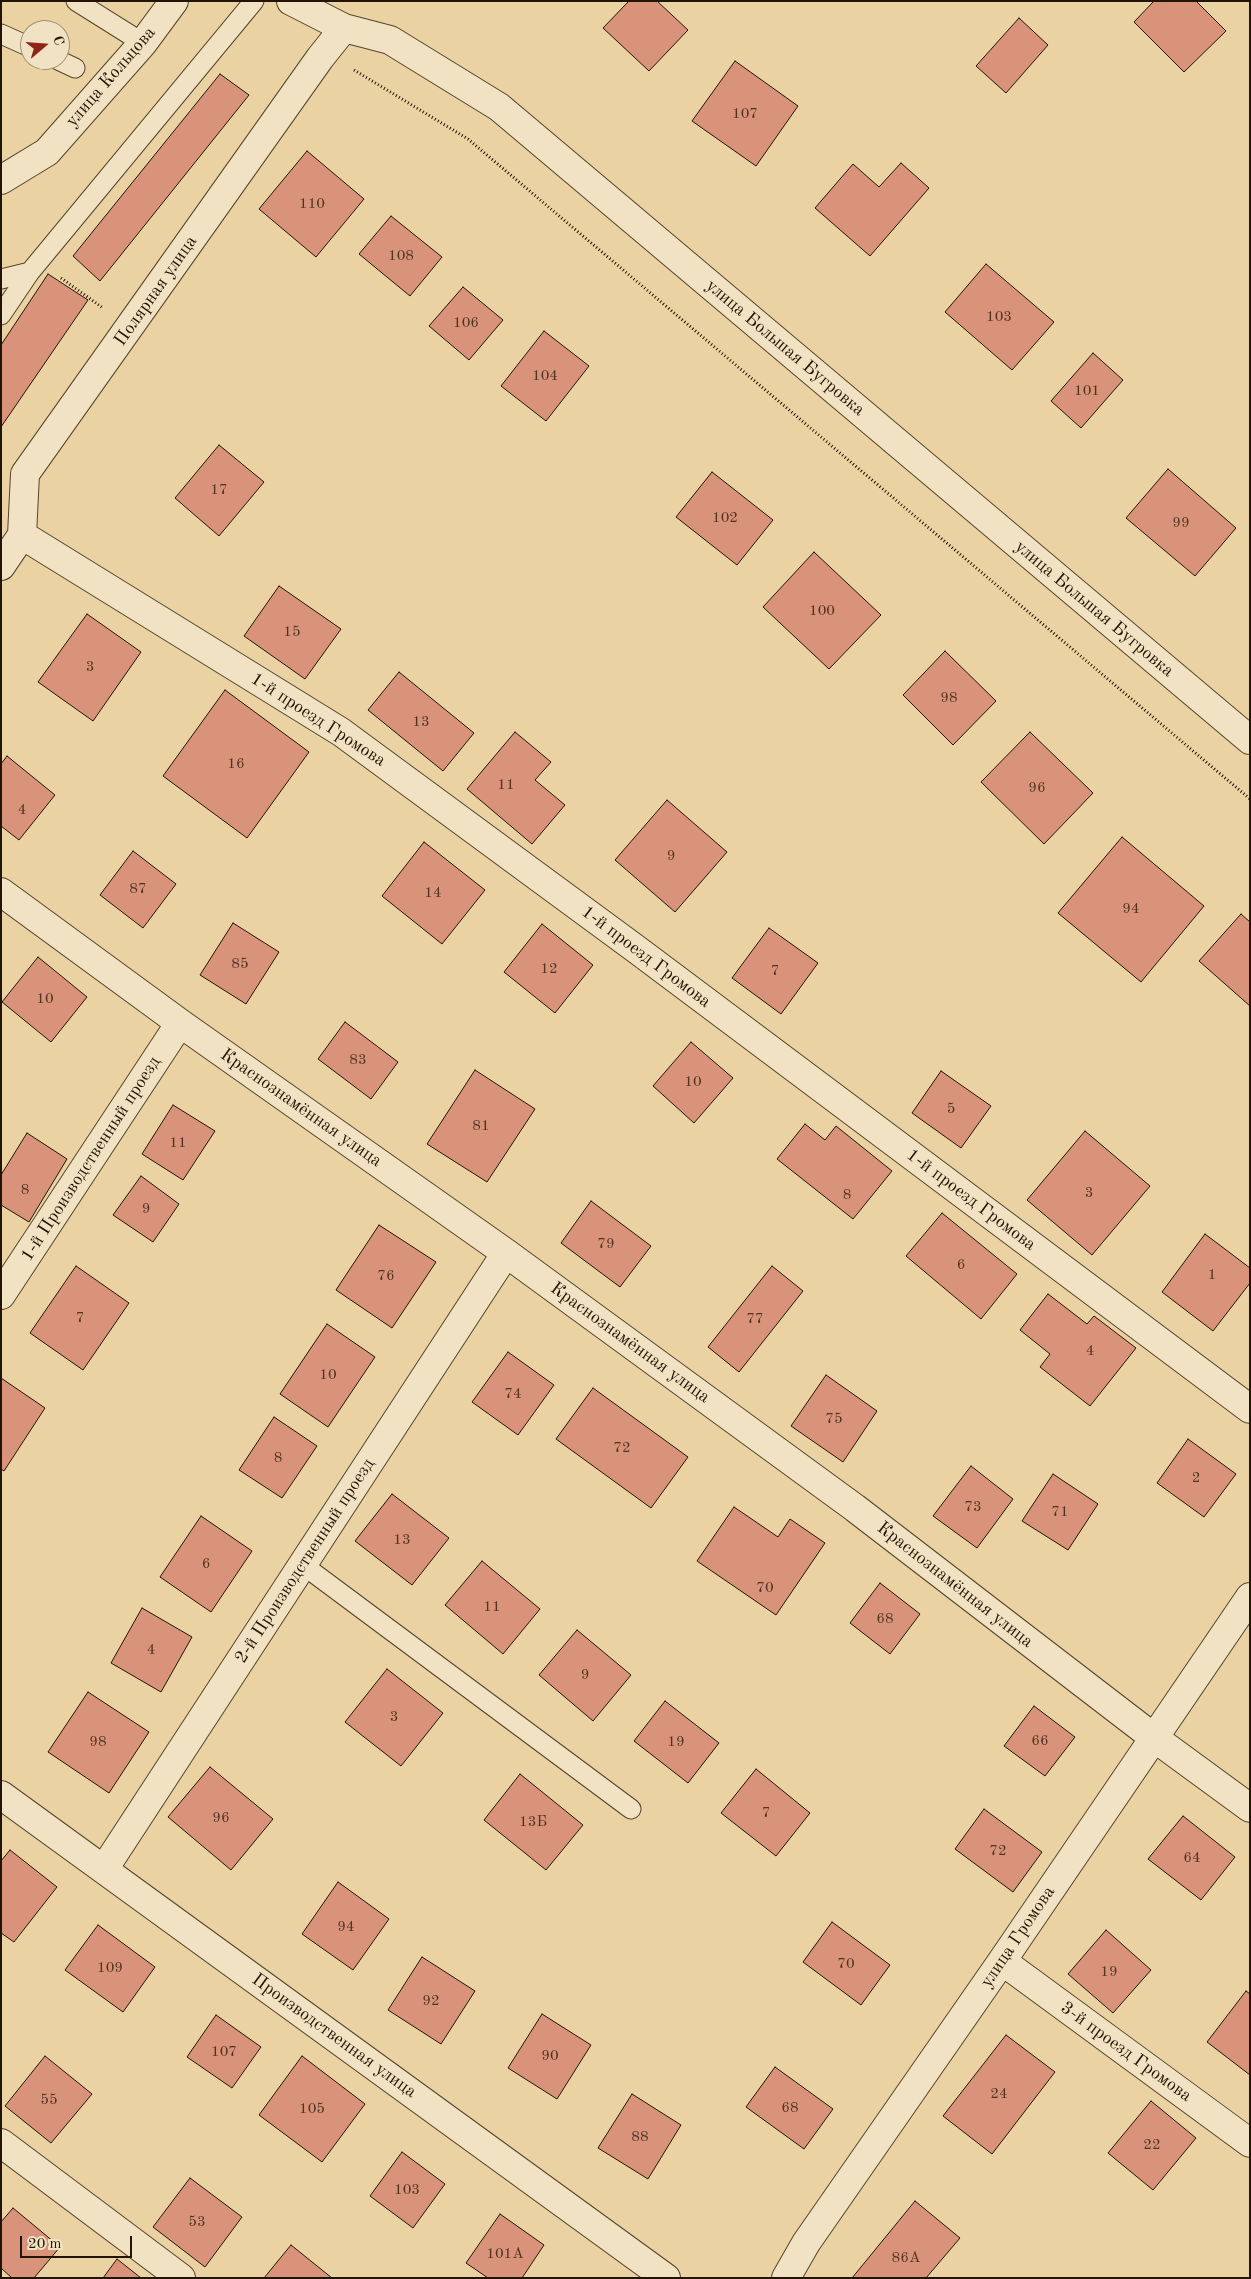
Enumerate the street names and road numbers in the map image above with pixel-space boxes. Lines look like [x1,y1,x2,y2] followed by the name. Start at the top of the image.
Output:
[62,22,160,132] street label: улица Кольцова
[110,232,202,350] street label: Полярная улица
[701,275,869,421] street label: улица Большая Бугровка
[1010,536,1178,682] street label: улица Большая Бугровка
[246,668,390,772] street label: 1-й проезд Громова
[577,901,715,1013] street label: 1-й проезд Громова
[216,1044,386,1172] street label: Краснознамённая улица
[17,1052,165,1266] street label: 1-й Производственный проезд
[902,1144,1040,1256] street label: 1-й проезд Громова
[546,1278,714,1408] street label: Краснознамённая улица
[231,1454,379,1668] street label: 2-й Производственный проезд
[873,1517,1037,1653] street label: Краснознамённая улица
[976,1882,1060,1992] street label: улица Громова
[248,1969,420,2103] street label: Производственная улица
[1056,1997,1196,2107] street label: 3-й проезд Громова

